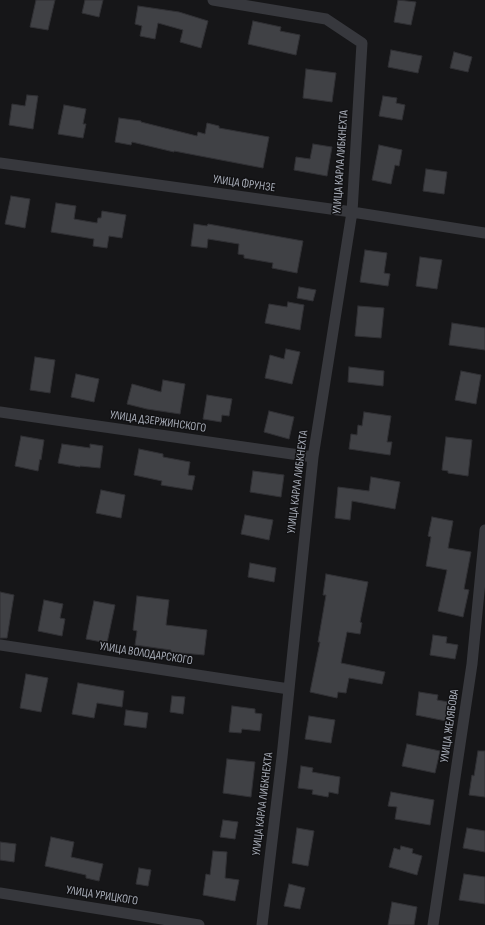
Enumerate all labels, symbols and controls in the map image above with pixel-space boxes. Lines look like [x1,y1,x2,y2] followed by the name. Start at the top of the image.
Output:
[330,110,352,214] street label: УЛИЦА КАРЛА ЛИБКНЕХТА
[212,172,276,196] street label: УЛИЦА ФРУНЗЕ
[109,408,207,436] street label: УЛИЦА ДЗЕРЖИНСКОГО
[285,429,311,535] street label: УЛИЦА КАРЛА ЛИБКНЕХТА
[98,640,194,668] street label: УЛИЦА ВОЛОДАРСКОГО
[438,688,462,764] street label: УЛИЦА ЖЕЛЯБОВА
[250,751,276,857] street label: УЛИЦА КАРЛА ЛИБКНЕХТА
[65,883,139,909] street label: УЛИЦА УРИЦКОГО

